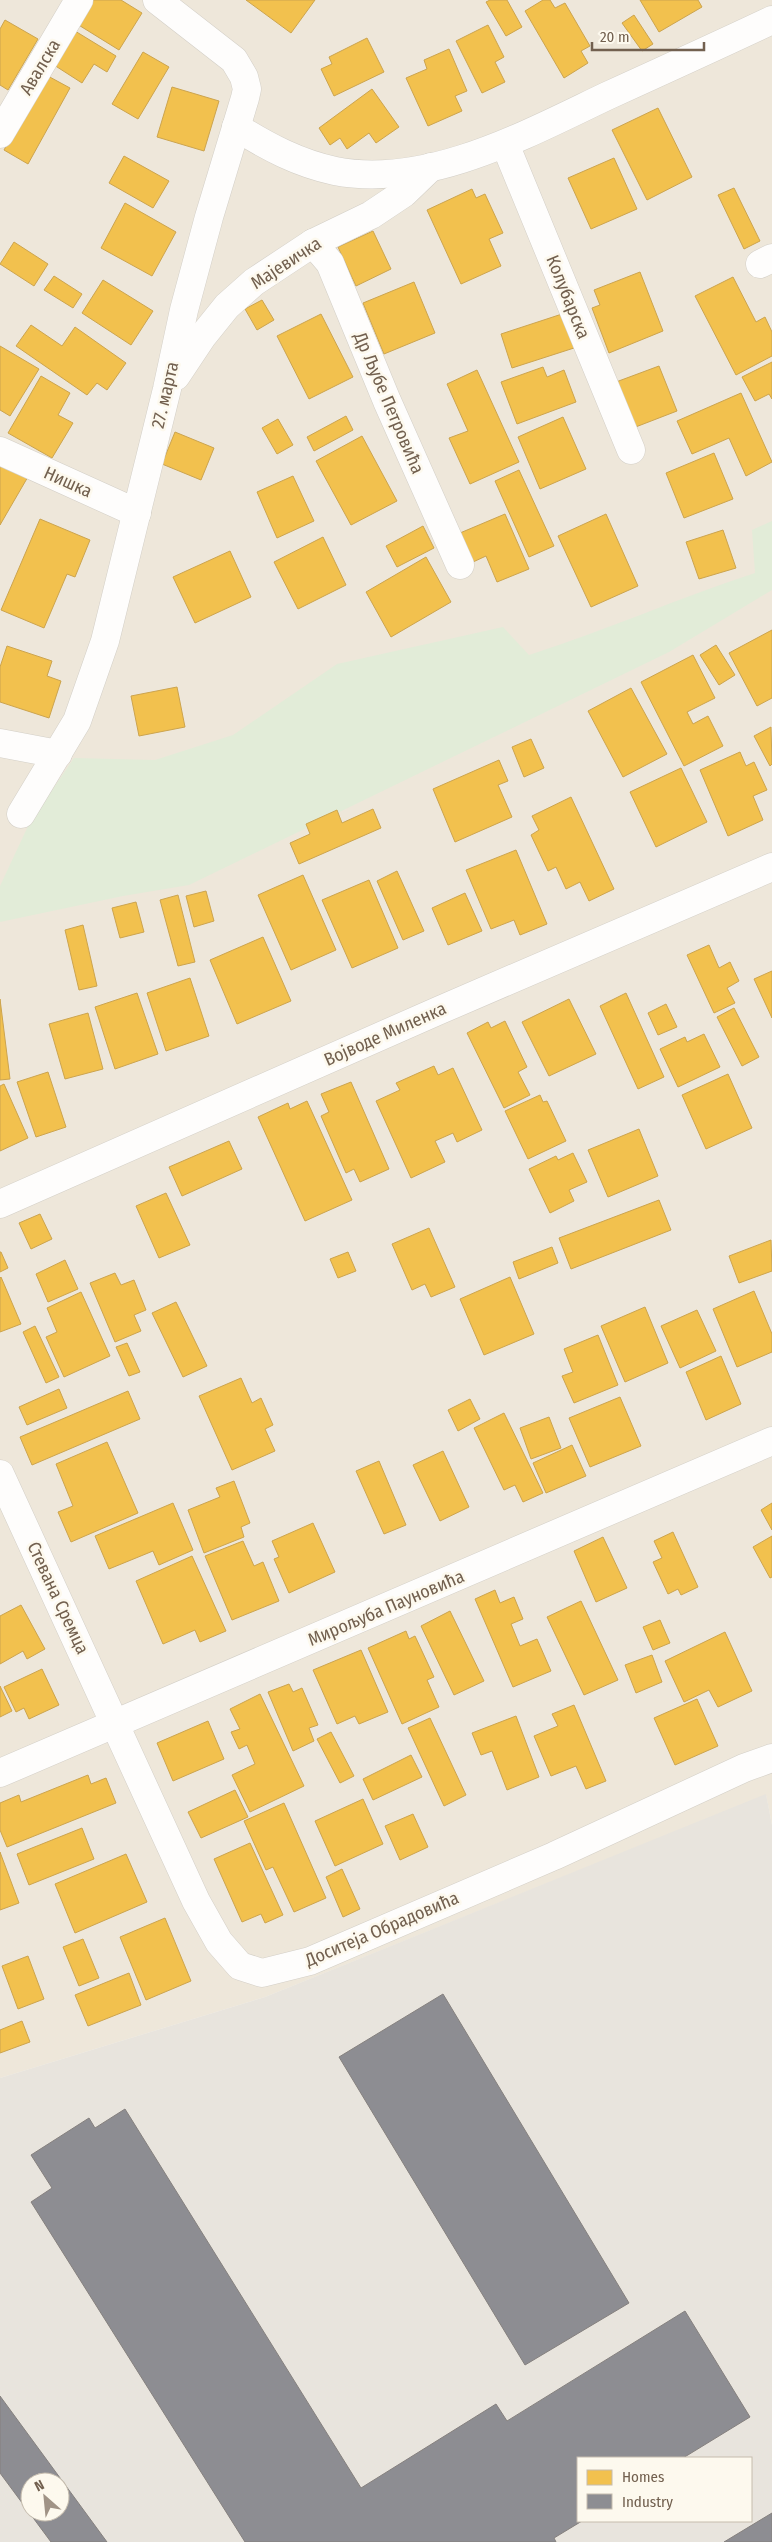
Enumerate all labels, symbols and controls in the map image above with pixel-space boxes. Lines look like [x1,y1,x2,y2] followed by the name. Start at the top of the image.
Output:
[592,20,704,52] scale bar
[600,28,630,46] text: 20 m
[15,35,65,99] street label: Авалска
[247,232,325,294] street label: Мајевичка
[541,252,595,342] street label: Колубарска
[349,328,429,477] street label: Др Љубе Петровића
[147,359,183,430] street label: 27. марта
[40,462,96,502] street label: Нишка
[320,997,450,1071] street label: Војводе Миленка
[22,1538,94,1658] street label: Стевана Сремца
[305,1565,468,1651] street label: Мирољуба Пауновића
[301,1887,462,1972] street label: Доситеја Обрадовића
[577,2457,752,2522] legend
[622,2468,664,2486] text: Homes
[20,2472,70,2522] north arrow
[32,2476,47,2495] text: N
[622,2493,673,2511] text: Industry

